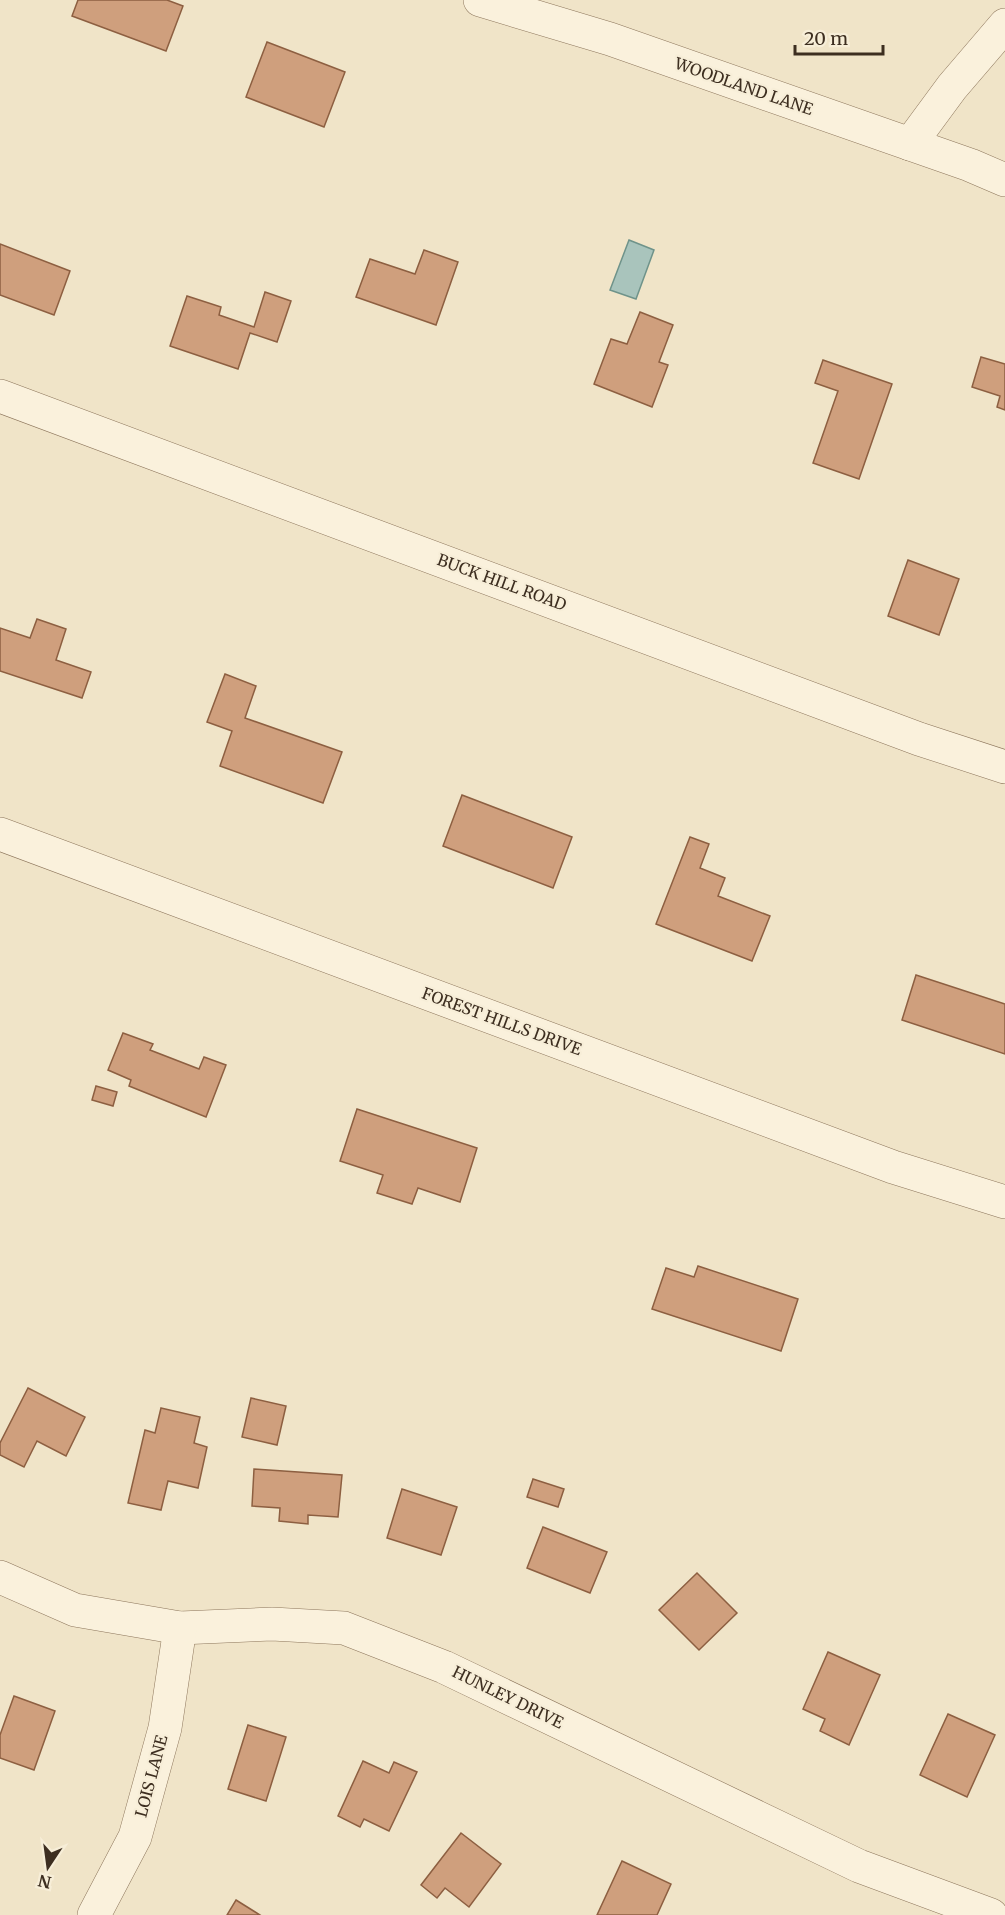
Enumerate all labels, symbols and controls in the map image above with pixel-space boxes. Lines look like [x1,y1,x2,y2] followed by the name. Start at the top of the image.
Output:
[795,18,884,56] scale bar
[804,27,848,50] text: 20 m
[671,53,817,119] street label: WOODLAND LANE
[435,549,569,615] street label: BUCK HILL ROAD
[419,983,585,1059] street label: FOREST HILLS DRIVE
[449,1661,568,1733] street label: HUNLEY DRIVE
[130,1732,172,1819] street label: LOIS LANE
[18,1837,78,1897] north arrow
[36,1870,53,1893] text: N

